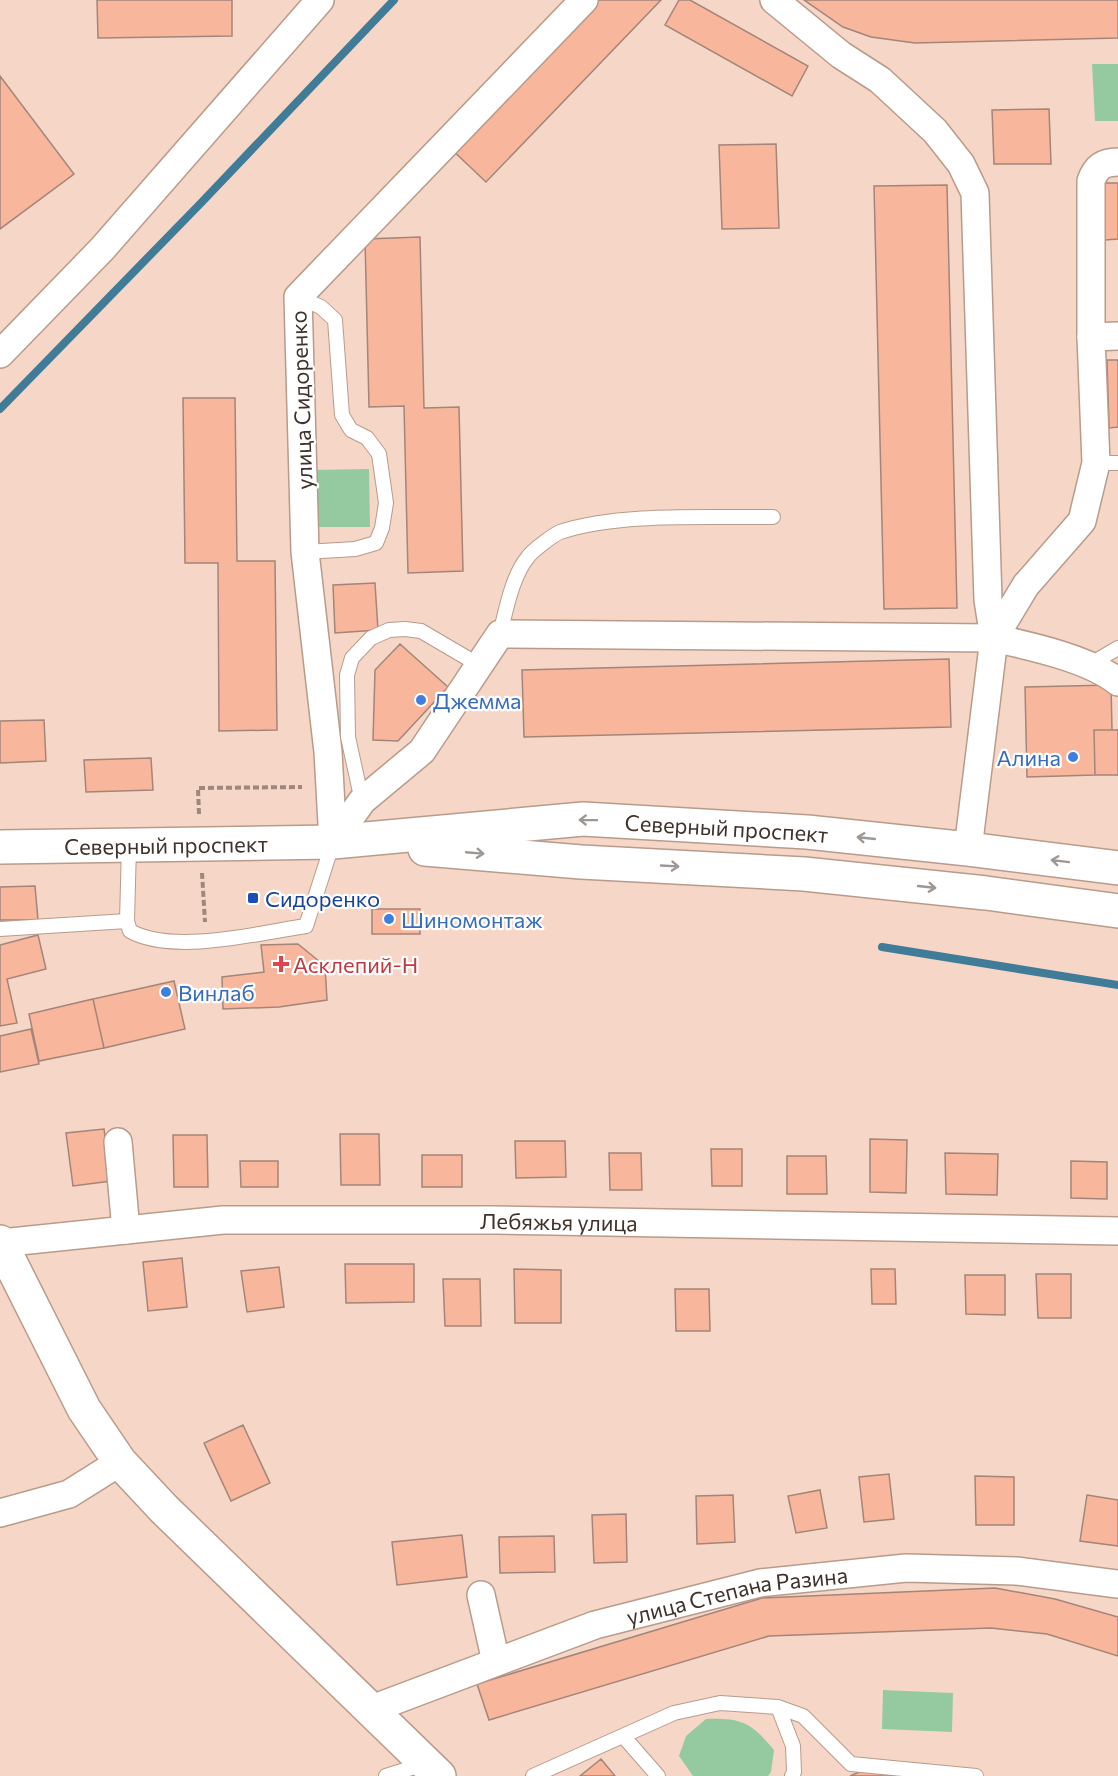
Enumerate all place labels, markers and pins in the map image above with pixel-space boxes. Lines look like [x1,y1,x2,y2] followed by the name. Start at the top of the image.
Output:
[433,687,522,714] place label: Джемма
[414,693,428,707] marker: Джемма
[997,744,1061,771] place label: Алина
[1066,750,1080,764] marker: Алина
[265,885,380,912] place label: Сидоренко
[246,891,260,905] marker: Сидоренко
[401,906,543,933] place label: Шиномонтаж
[382,912,396,926] marker: Шиномонтаж
[293,951,418,978] place label: Асклепий-Н
[274,957,288,971] marker: Асклепий-Н
[178,979,255,1006] place label: Винлаб
[159,985,173,999] marker: Винлаб

